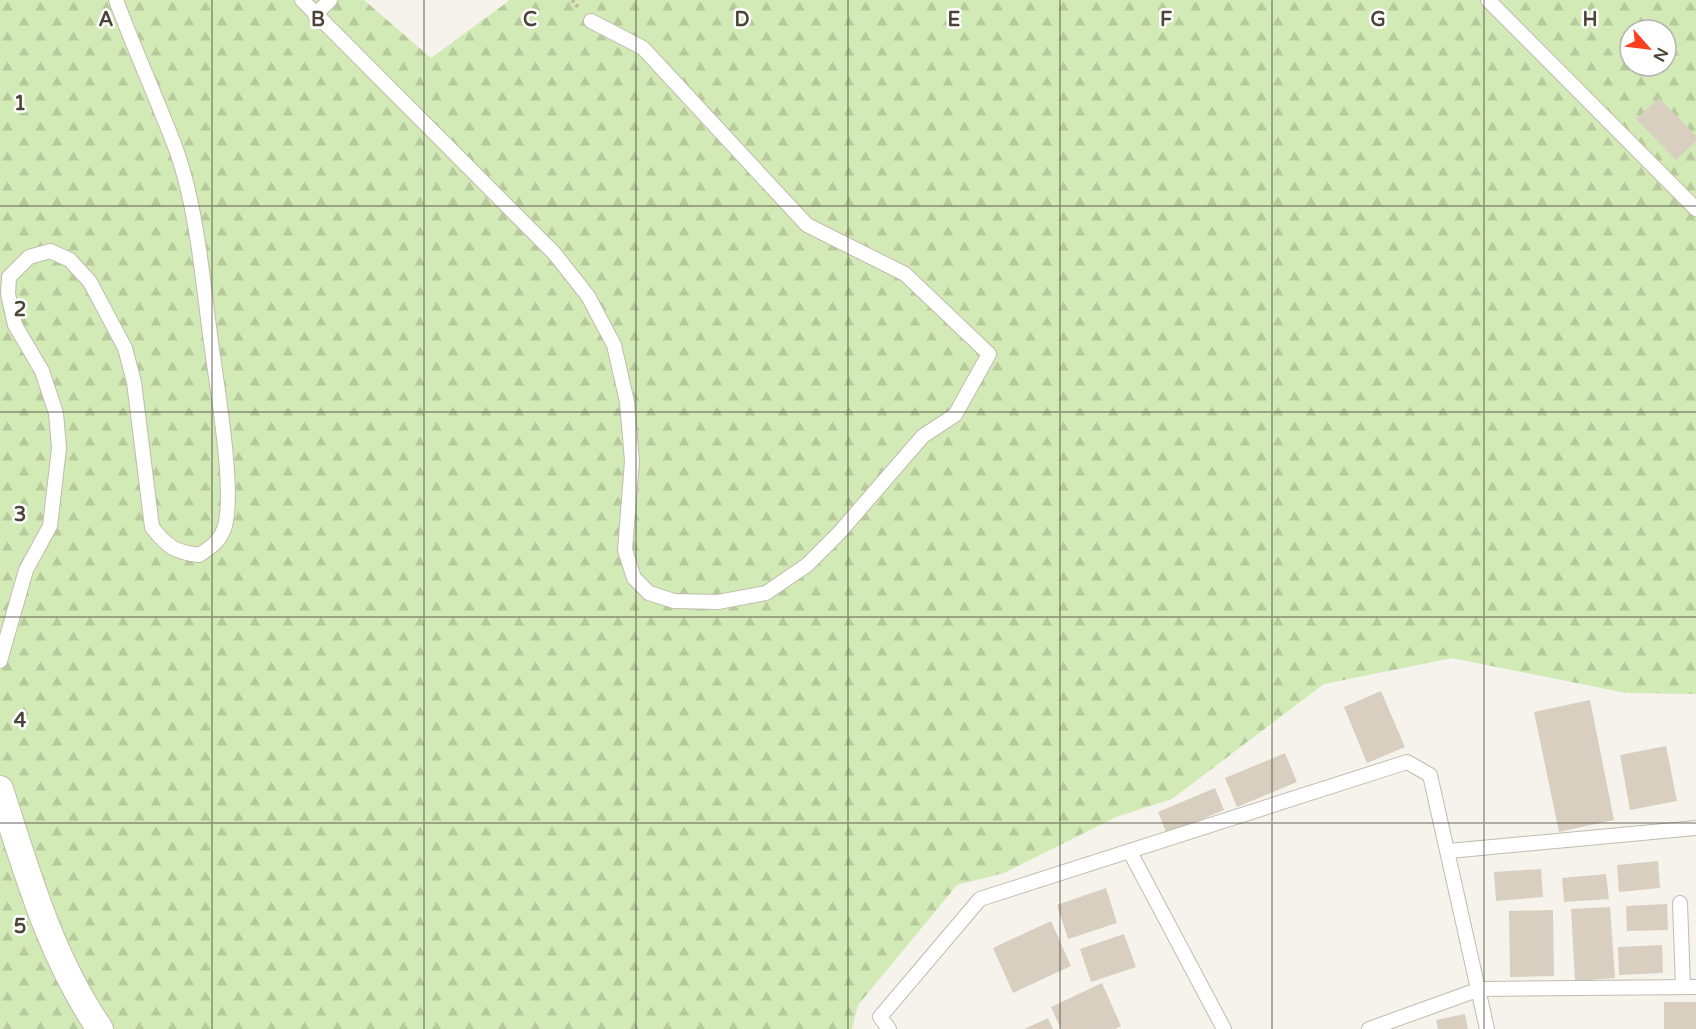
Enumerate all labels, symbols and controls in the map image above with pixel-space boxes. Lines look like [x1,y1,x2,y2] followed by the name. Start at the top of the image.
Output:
[99,8,114,32] text: A
[311,8,325,32] text: B
[523,8,537,32] text: C
[734,8,750,32] text: D
[948,8,961,32] text: E
[1160,8,1172,32] text: F
[1370,8,1386,32] text: G
[1582,8,1598,32] text: H
[1618,18,1678,78] north arrow
[1649,44,1672,65] text: N
[14,92,26,116] text: 1
[14,298,26,322] text: 2
[14,503,26,527] text: 3
[14,709,27,733] text: 4
[14,915,26,939] text: 5

